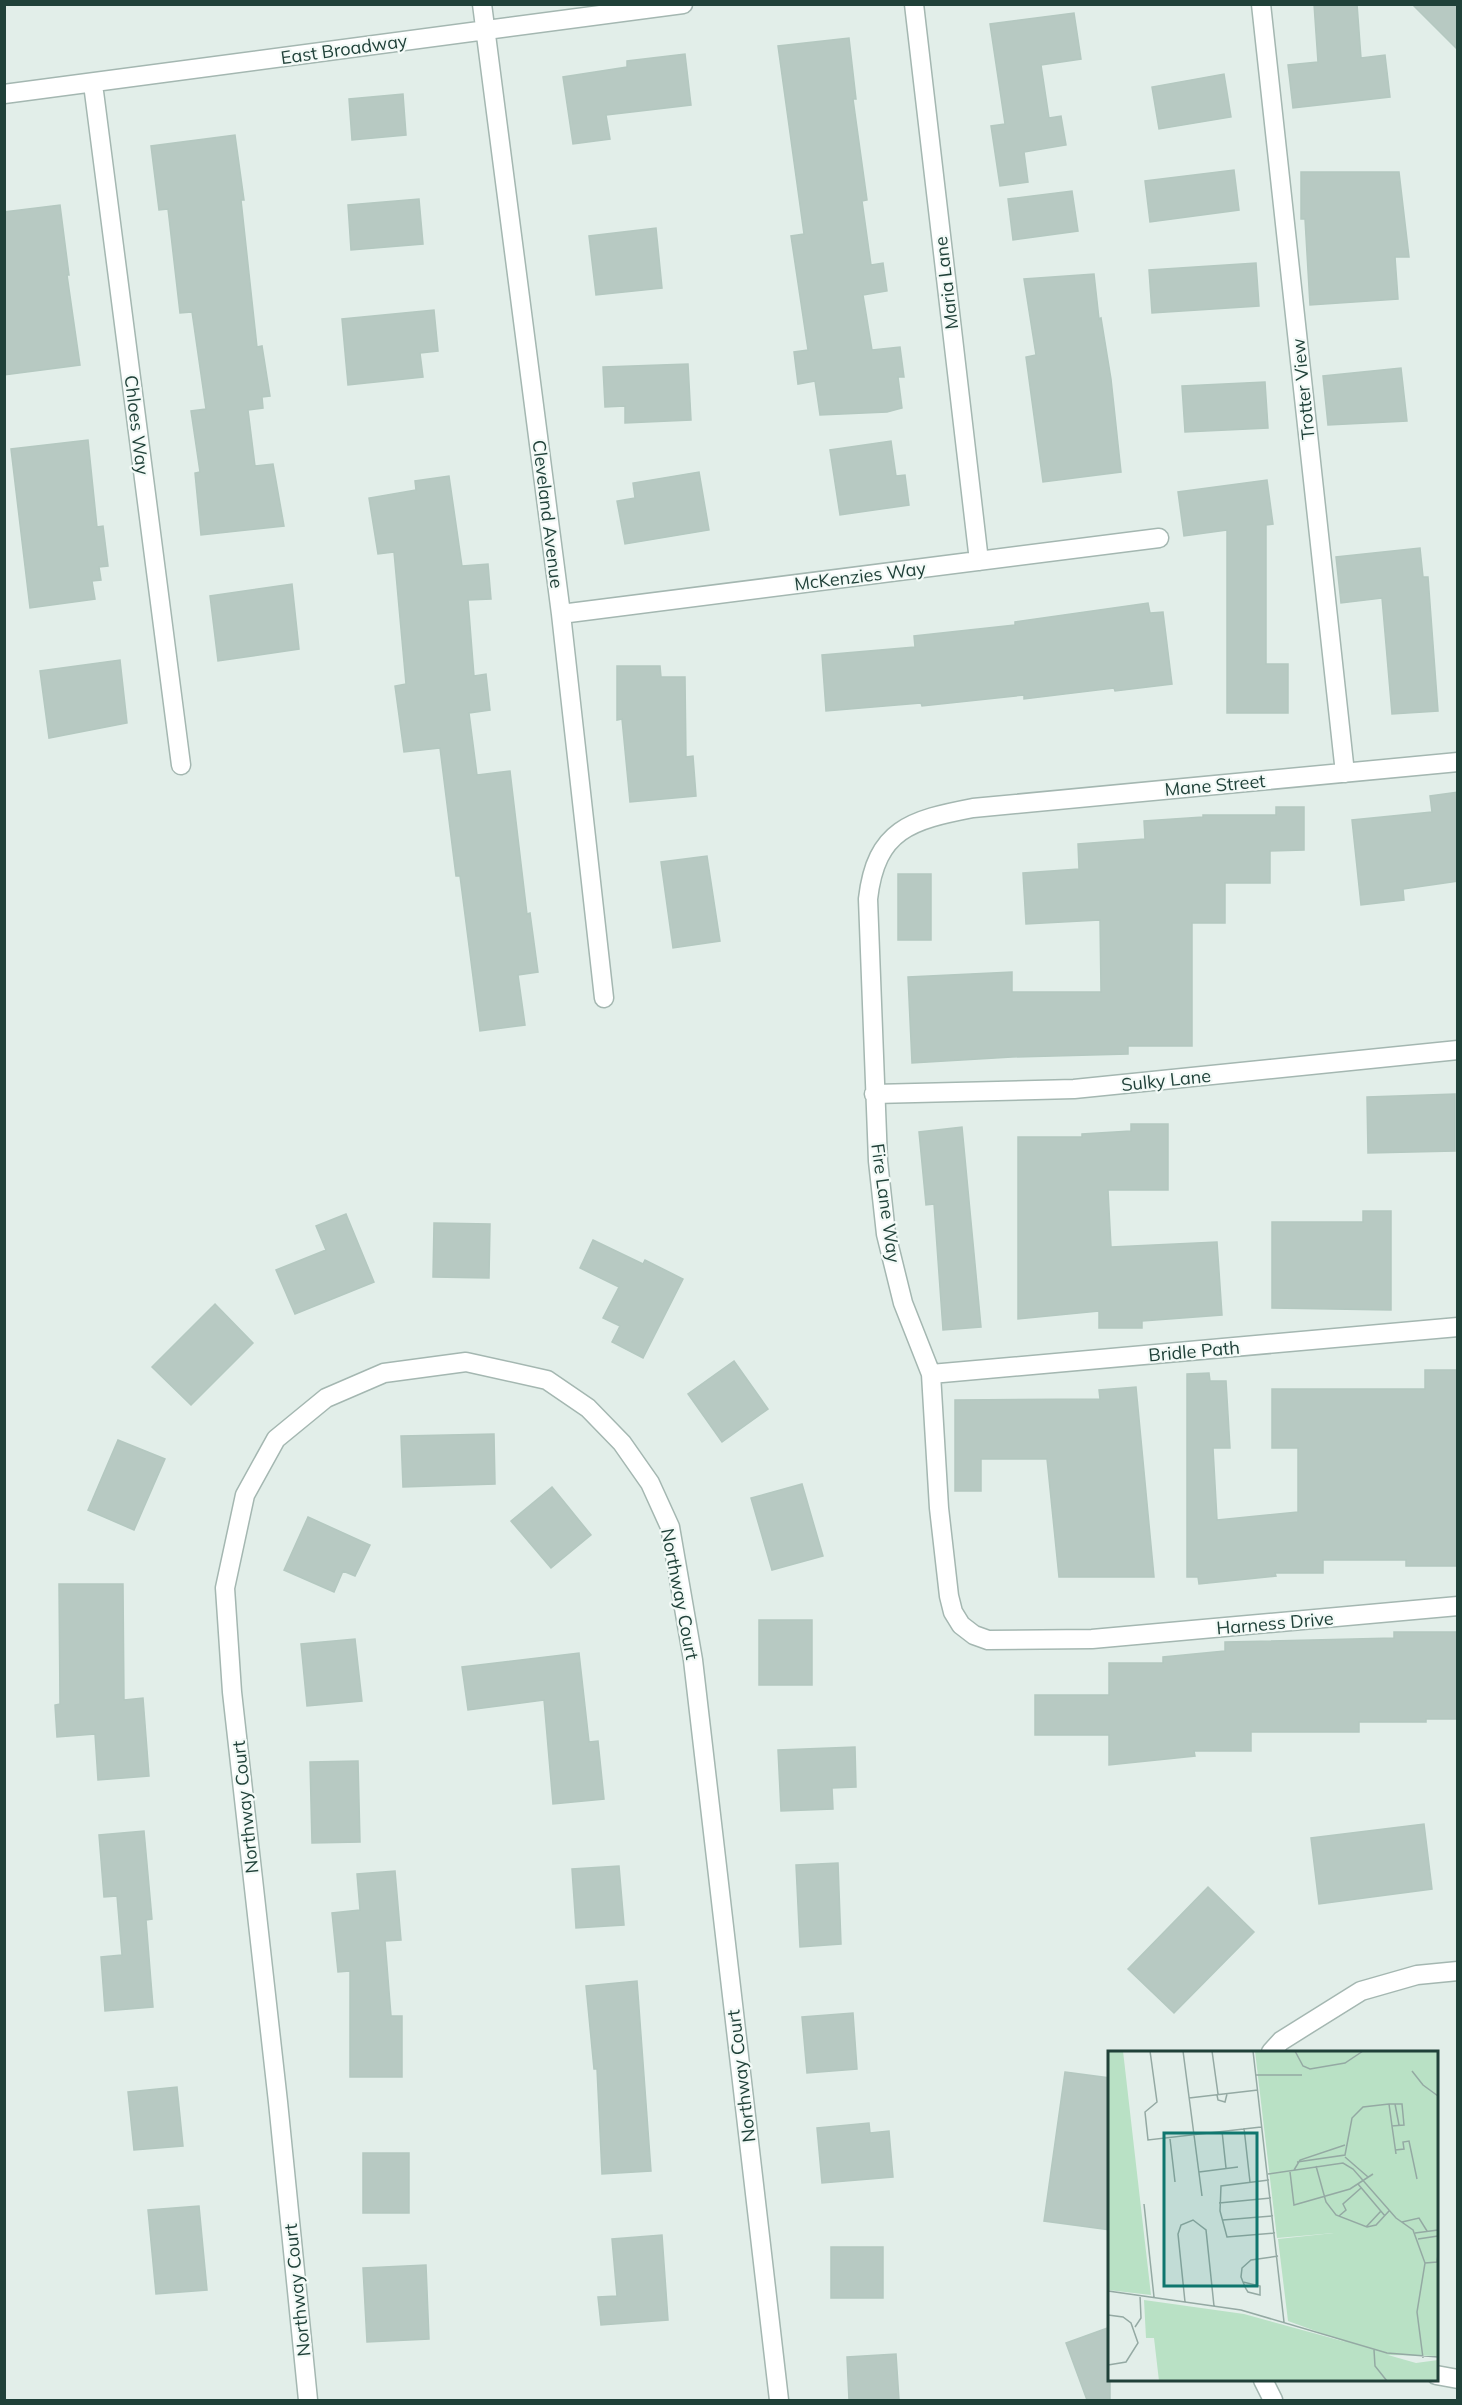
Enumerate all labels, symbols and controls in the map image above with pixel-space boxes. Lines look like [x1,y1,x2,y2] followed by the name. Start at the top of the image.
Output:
[279,29,409,69] street label: East Broadway
[929,235,963,331] street label: Maria Lane
[1286,337,1320,441] street label: Trotter View
[119,374,155,477] street label: Chloes Way
[527,438,569,590] street label: Cleveland Avenue
[793,556,927,595] street label: McKenzies Way
[1164,769,1266,801] street label: Mane Street
[1120,1064,1212,1096] street label: Sulky Lane
[866,1142,906,1265] street label: Fire Lane Way
[1147,1336,1241,1366] street label: Bridle Path
[656,1526,704,1662] street label: Northway Court
[1215,1606,1335,1640] street label: Harness Drive
[227,1739,263,1875] street label: Northway Court
[721,2008,761,2144] street label: Northway Court
[1108,2051,1438,2381] inset map
[279,2222,315,2358] street label: Northway Court

